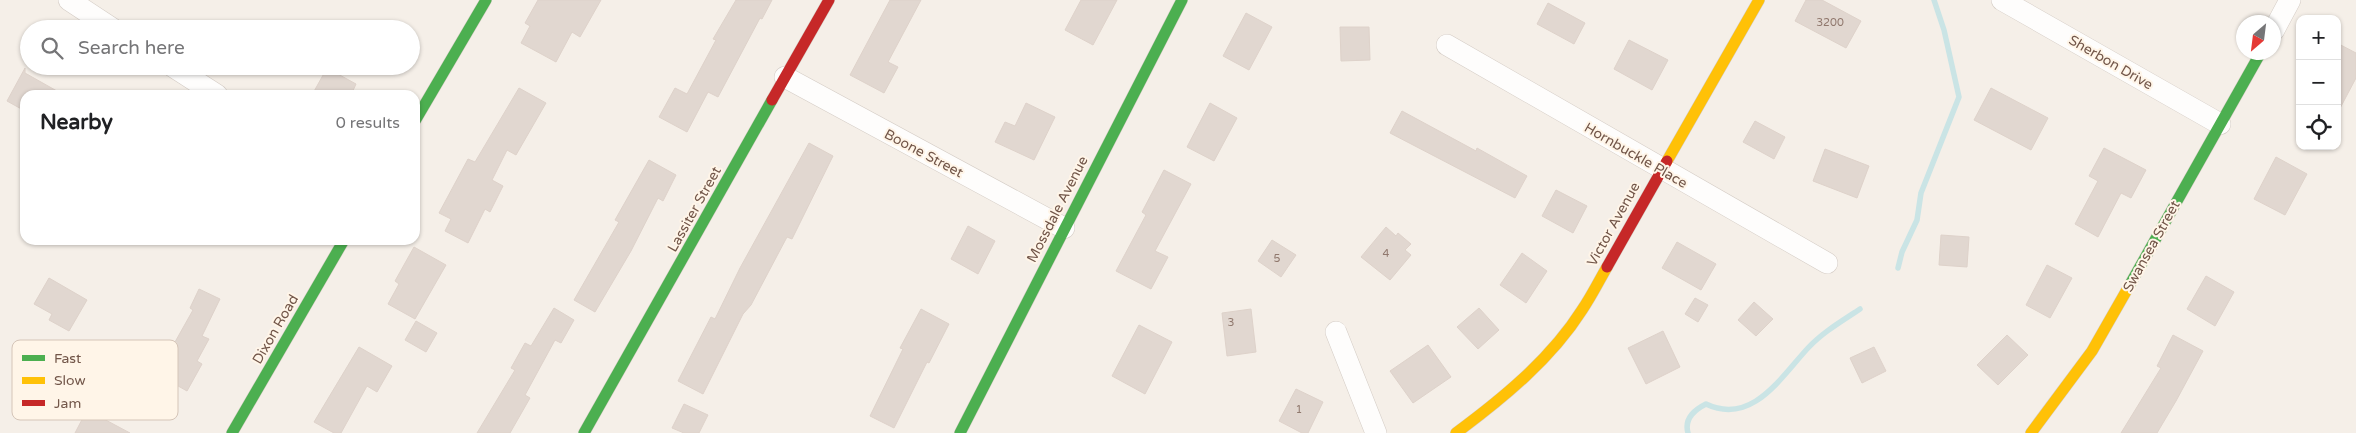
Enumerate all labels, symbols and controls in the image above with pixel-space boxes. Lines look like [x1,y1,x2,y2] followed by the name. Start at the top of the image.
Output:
[2236,15,2281,60] north arrow
[2296,15,2341,150] map controls
[2296,15,2341,60] button: +
[1816,16,1844,29] house number: 3200
[20,20,420,75] search box
[2066,31,2156,93] street label: Sherbon Drive
[38,34,66,62] icon: search
[78,37,185,59] text: Search here
[2296,60,2341,105] button: −
[2296,105,2341,150] button: locate
[40,110,113,135] text: Nearby
[336,113,400,133] text: 0 results
[1581,119,1690,192] street label: Hornbuckle Place
[881,126,967,182] street label: Boone Street
[1023,153,1092,265] street label: Mossdale Avenue
[664,163,725,255] street label: Lassiter Street
[1583,179,1644,269] street label: Victor Avenue
[2119,197,2184,295] street label: Swansea Street
[1383,247,1390,260] house number: 4
[1274,252,1281,265] house number: 5
[249,292,302,367] street label: Dixon Road
[1228,316,1235,329] house number: 3
[12,340,178,420] legend
[54,350,82,367] text: Fast
[54,372,86,389] text: Slow
[54,395,81,412] text: Jam
[1296,403,1302,416] house number: 1

